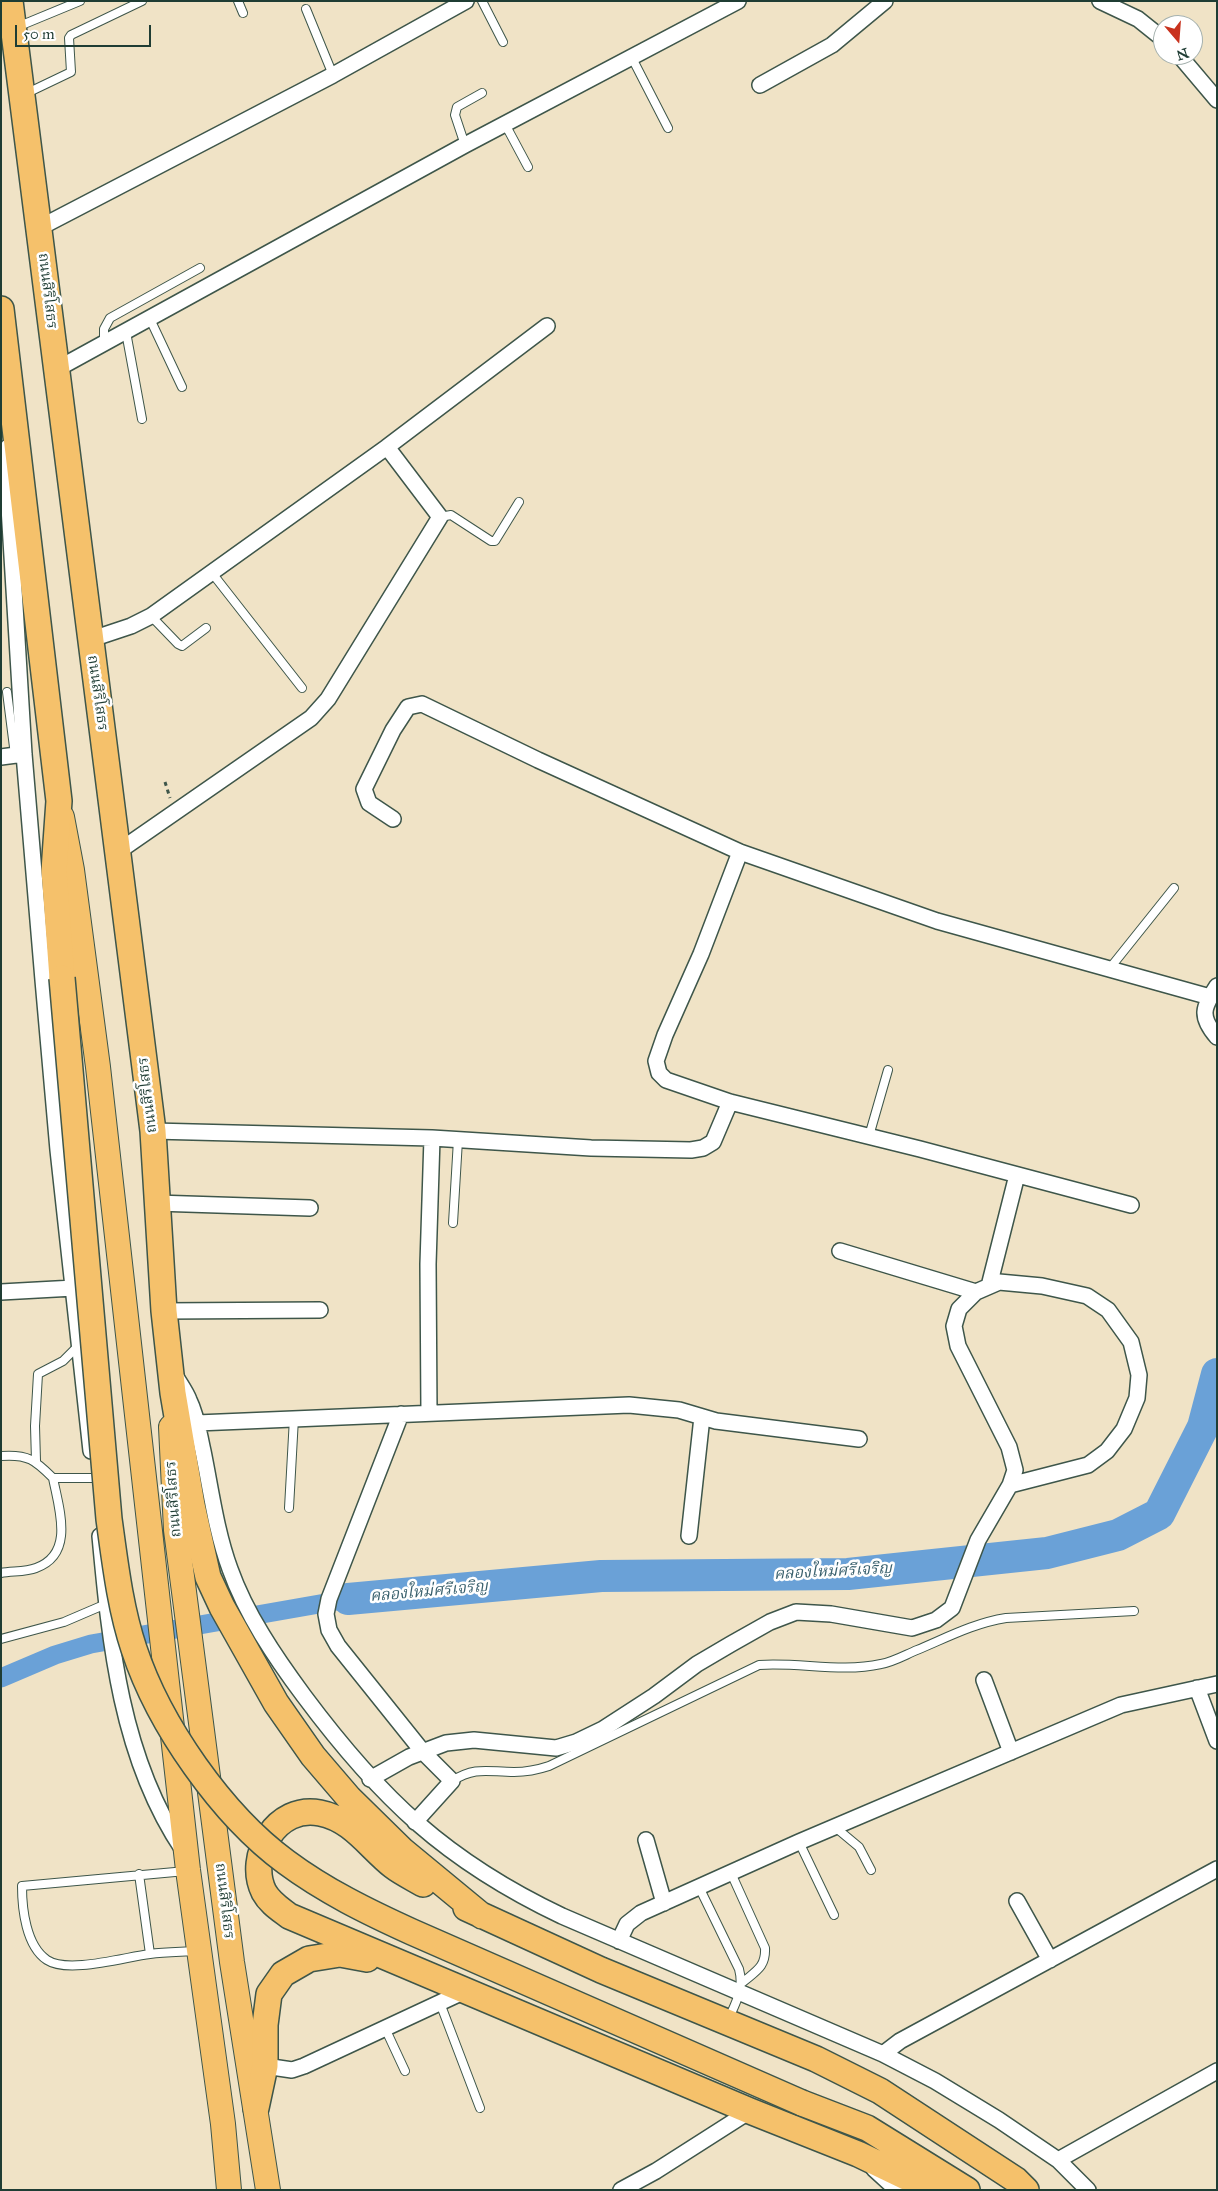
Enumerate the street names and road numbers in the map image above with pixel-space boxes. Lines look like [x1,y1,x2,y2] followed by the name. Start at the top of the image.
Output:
[33,252,61,330] street label: ถนนสิริโสธร
[83,654,111,732] street label: ถนนสิริโสธร
[134,1056,162,1134] street label: ถนนสิริโสธร
[162,1460,186,1538] street label: ถนนสิริโสธร
[210,1862,238,1940] street label: ถนนสิริโสธร

